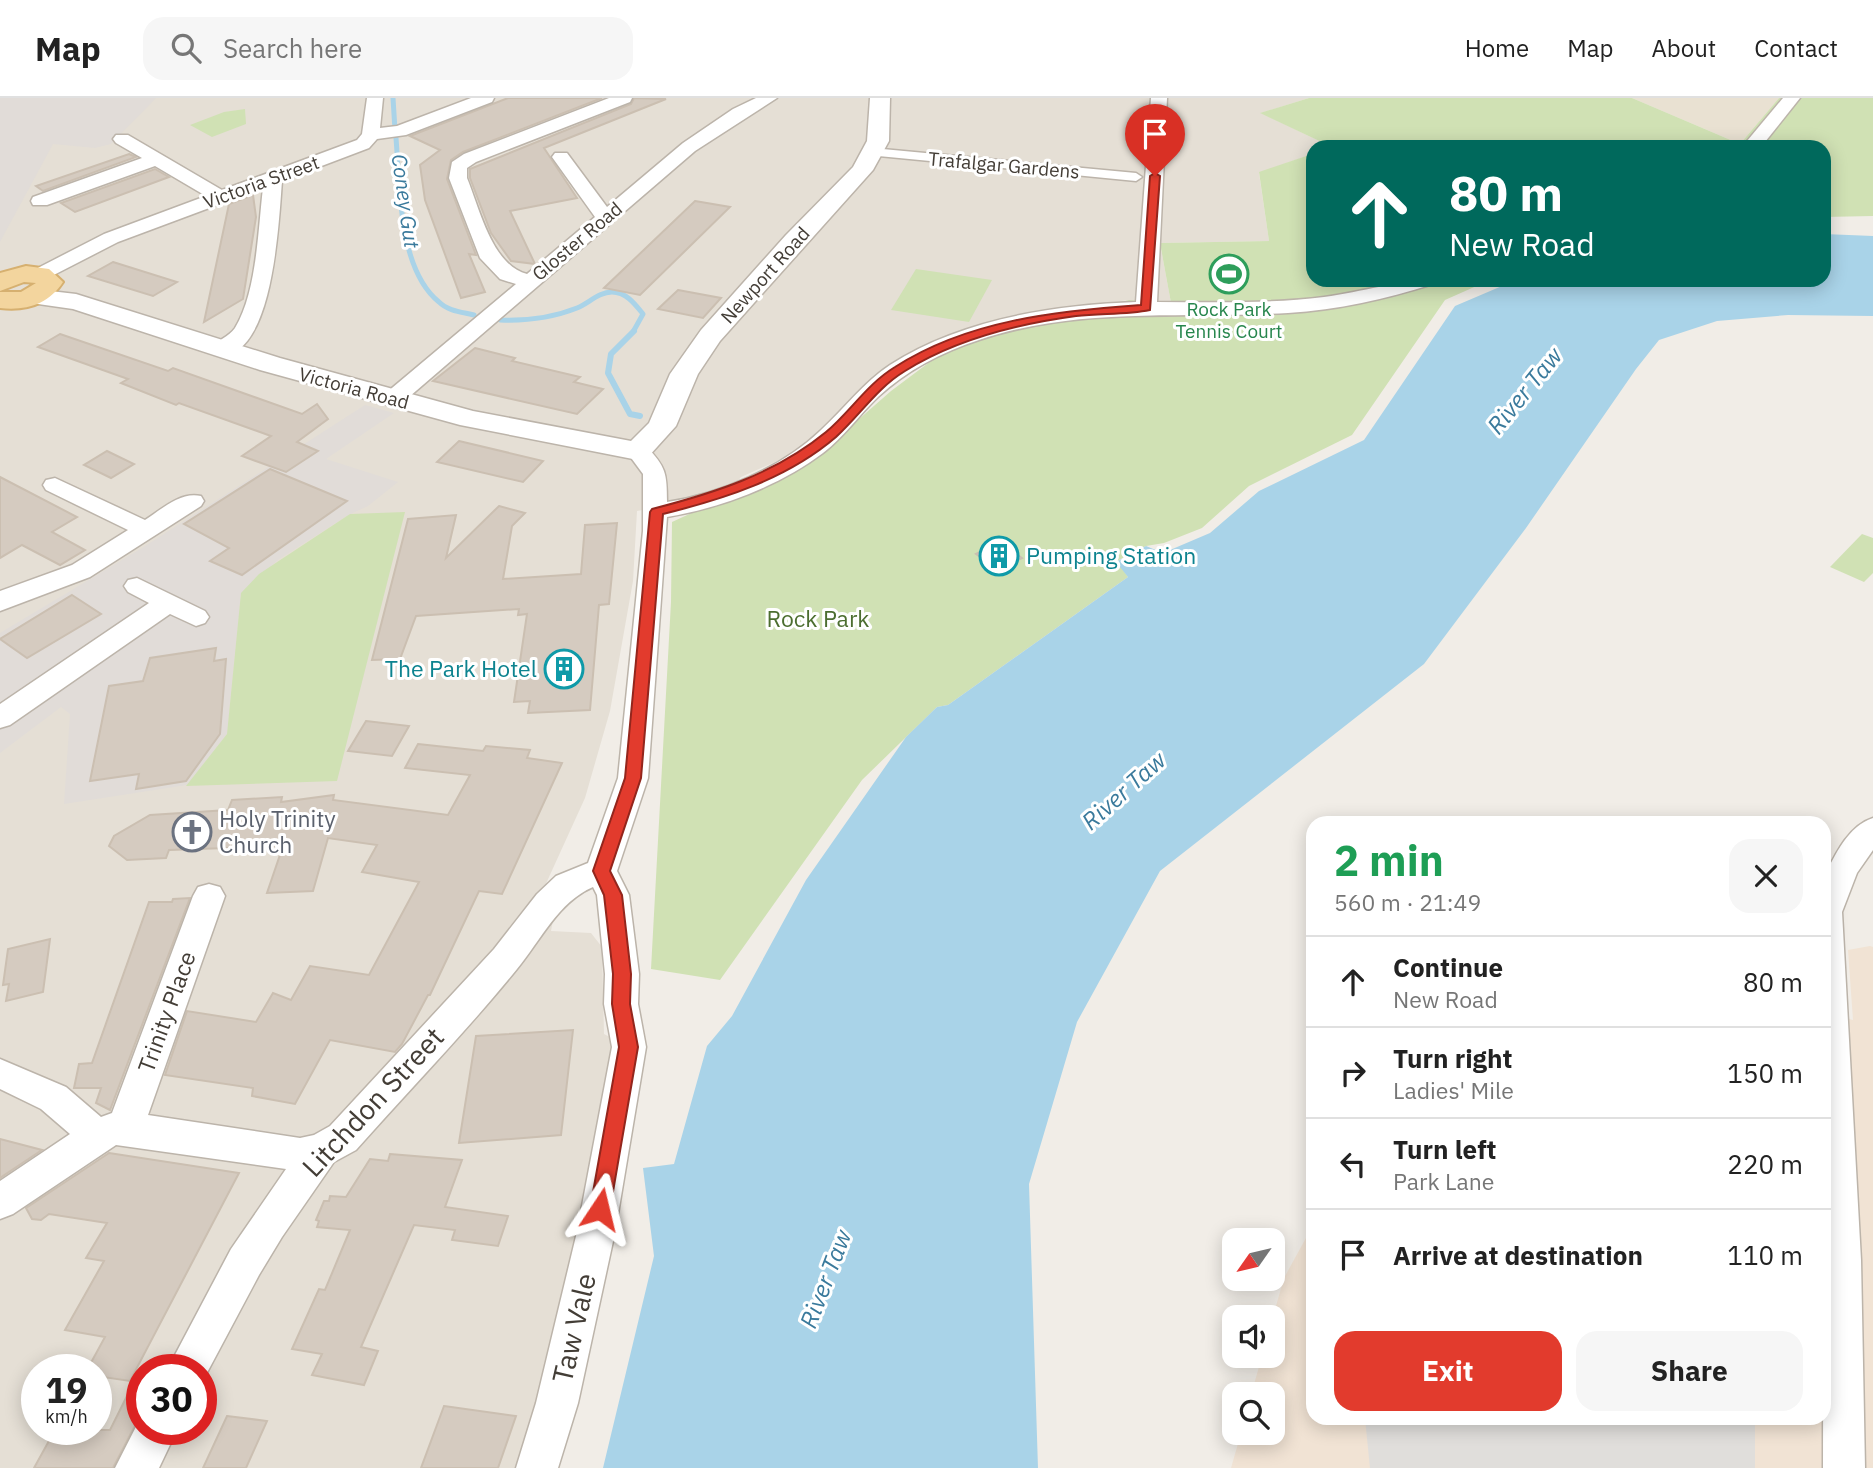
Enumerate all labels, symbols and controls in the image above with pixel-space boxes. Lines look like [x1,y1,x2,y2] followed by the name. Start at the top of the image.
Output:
[143,17,633,80] search box
[35,27,101,70] text: Map
[167,29,205,67] icon: search
[223,31,362,65] text: Search here
[1465,32,1529,64] text: Home
[1567,32,1613,64] text: Map
[1651,32,1716,64] text: About
[1754,32,1838,64] text: Contact
[1125,104,1185,176] pin
[1136,115,1174,153] icon: arrive
[927,146,1081,184] street label: Trafalgar Gardens
[200,150,322,214] street label: Victoria Street
[386,152,427,251] water label: Coney Gut
[1449,161,1563,224] text: 80 m
[1334,168,1425,259] icon: ahead
[527,196,627,286] street label: Gloster Road
[715,222,815,328] street label: Newport Road
[1449,223,1595,265] text: New Road
[1208,253,1250,295] sports icon: Rock Park Tennis Court
[1175,297,1283,343] place label: Rock Park Tennis Court
[1479,339,1570,440] water label: River Taw
[296,362,412,414] street label: Victoria Road
[978,535,1020,577] building icon: Pumping Station
[1026,540,1196,570] place label: Pumping Station
[767,603,869,633] park label: Rock Park
[543,648,585,690] building icon: The Park Hotel
[385,653,537,683] place label: The Park Hotel
[1074,743,1173,837] water label: River Taw
[219,803,336,859] place label: Holy Trinity Church
[171,811,213,853] church icon: Holy Trinity Church
[1334,833,1444,888] text: 2 min
[1729,839,1803,913] button: close
[1334,887,1481,917] text: 560 m · 21:49
[130,947,202,1076] street label: Trinity Place
[1393,950,1503,984] text: Continue
[1334,963,1372,1001] icon: ahead
[1743,965,1803,999] text: 80 m
[1393,984,1498,1014] text: New Road
[294,1019,452,1184] street label: Litchdon Street
[1393,1041,1512,1075] text: Turn right
[1334,1054,1372,1092] icon: right
[1727,1056,1803,1090] text: 150 m
[1393,1075,1514,1105] text: Ladies' Mile
[1393,1132,1496,1166] text: Turn left
[1334,1145,1372,1183] icon: left
[1727,1147,1803,1181] text: 220 m
[1393,1166,1494,1196] text: Park Lane
[563,1172,637,1246] position arrow
[792,1224,859,1332] water label: River Taw
[1222,1228,1284,1292] north arrow
[1222,1228,1285,1445] map controls
[1334,1236,1372,1274] icon: arrive
[1393,1238,1643,1272] text: Arrive at destination
[1727,1238,1803,1272] text: 110 m
[543,1270,604,1386] street label: Taw Vale
[1222,1305,1285,1368] button: sound
[1334,1331,1562,1411] button: Exit
[1576,1331,1803,1411] button: Share
[126,1354,217,1445] speed limit sign: 30
[45,1367,88,1413] text: 19
[1222,1382,1285,1445] button: search
[45,1405,88,1428] text: km/h

